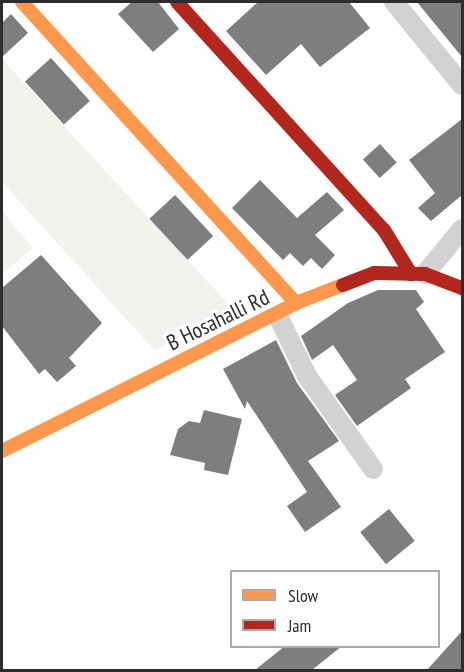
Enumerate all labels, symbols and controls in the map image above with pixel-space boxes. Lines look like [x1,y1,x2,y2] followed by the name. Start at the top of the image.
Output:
[162,284,274,356] street label: B Hosahalli Rd
[230,570,440,648] legend
[288,584,318,607] text: Slow
[288,614,311,637] text: Jam

